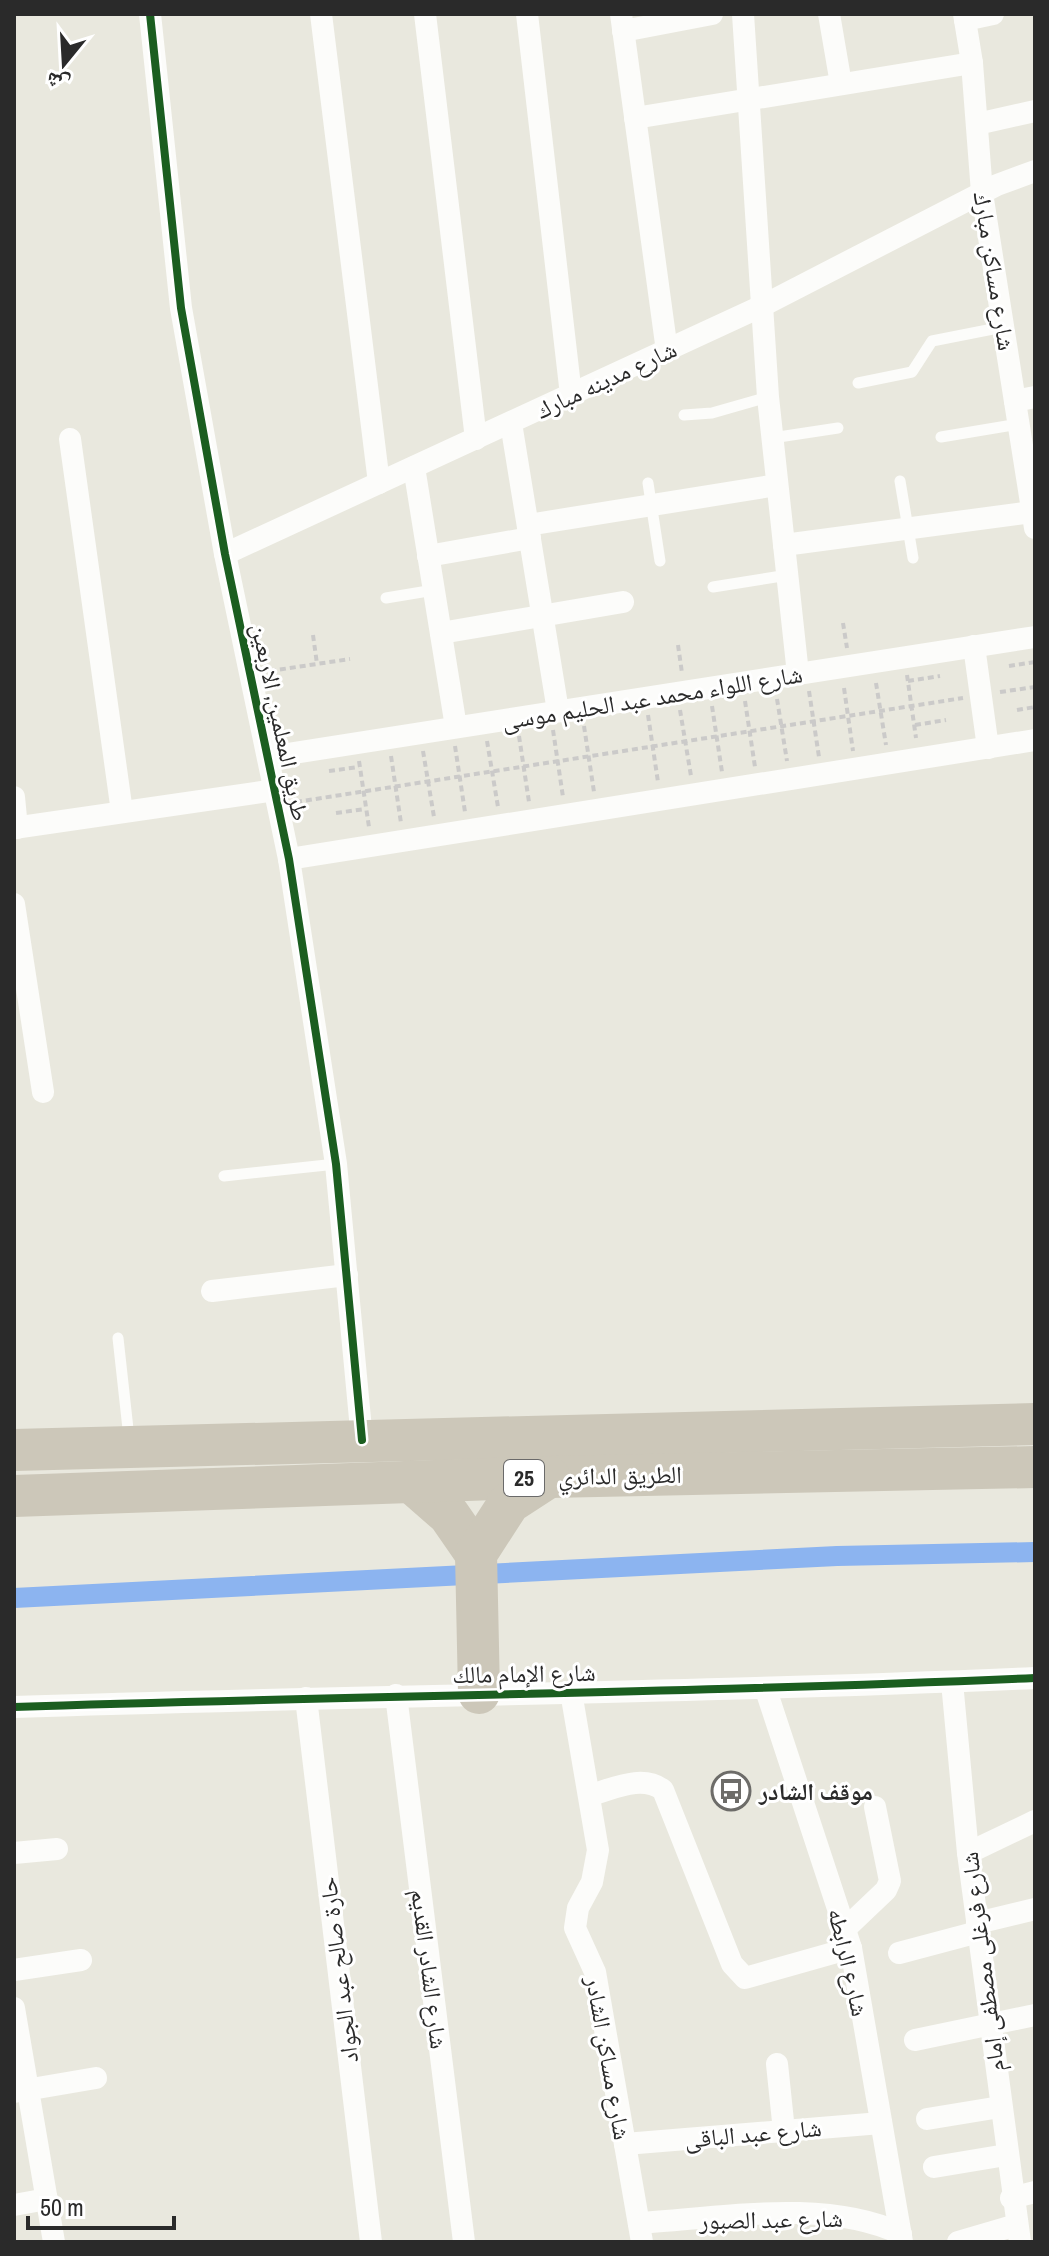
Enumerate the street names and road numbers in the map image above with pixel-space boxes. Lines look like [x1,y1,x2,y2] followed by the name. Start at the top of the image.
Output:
[967,189,1023,353] street label: شارع مساكن مبارك
[531,332,681,426] street label: شارع مدينه مبارك
[244,620,318,824] street label: طريق المعلمين, الاربعين
[499,657,805,738] street label: شارع اللواء محمد عبد الحليم موسى
[558,1458,682,1496] street label: الطريق الدائري
[504,1460,544,1496] road number: 25
[452,1656,596,1691] street label: شارع الإمام مالك
[953,1850,1012,2074] street label: شارع فرغلى مصطفى إمام
[311,1875,365,2065] street label: حارة صالح عبد الجواد
[403,1887,456,2051] street label: شارع الشادر القديم
[821,1905,877,2019] street label: شارع الرابطه
[579,1973,639,2142] street label: شارع مساكن الشادر
[683,2111,823,2155] street label: شارع عبد الباقى
[698,2202,843,2236] street label: شارع عبد الصبور

